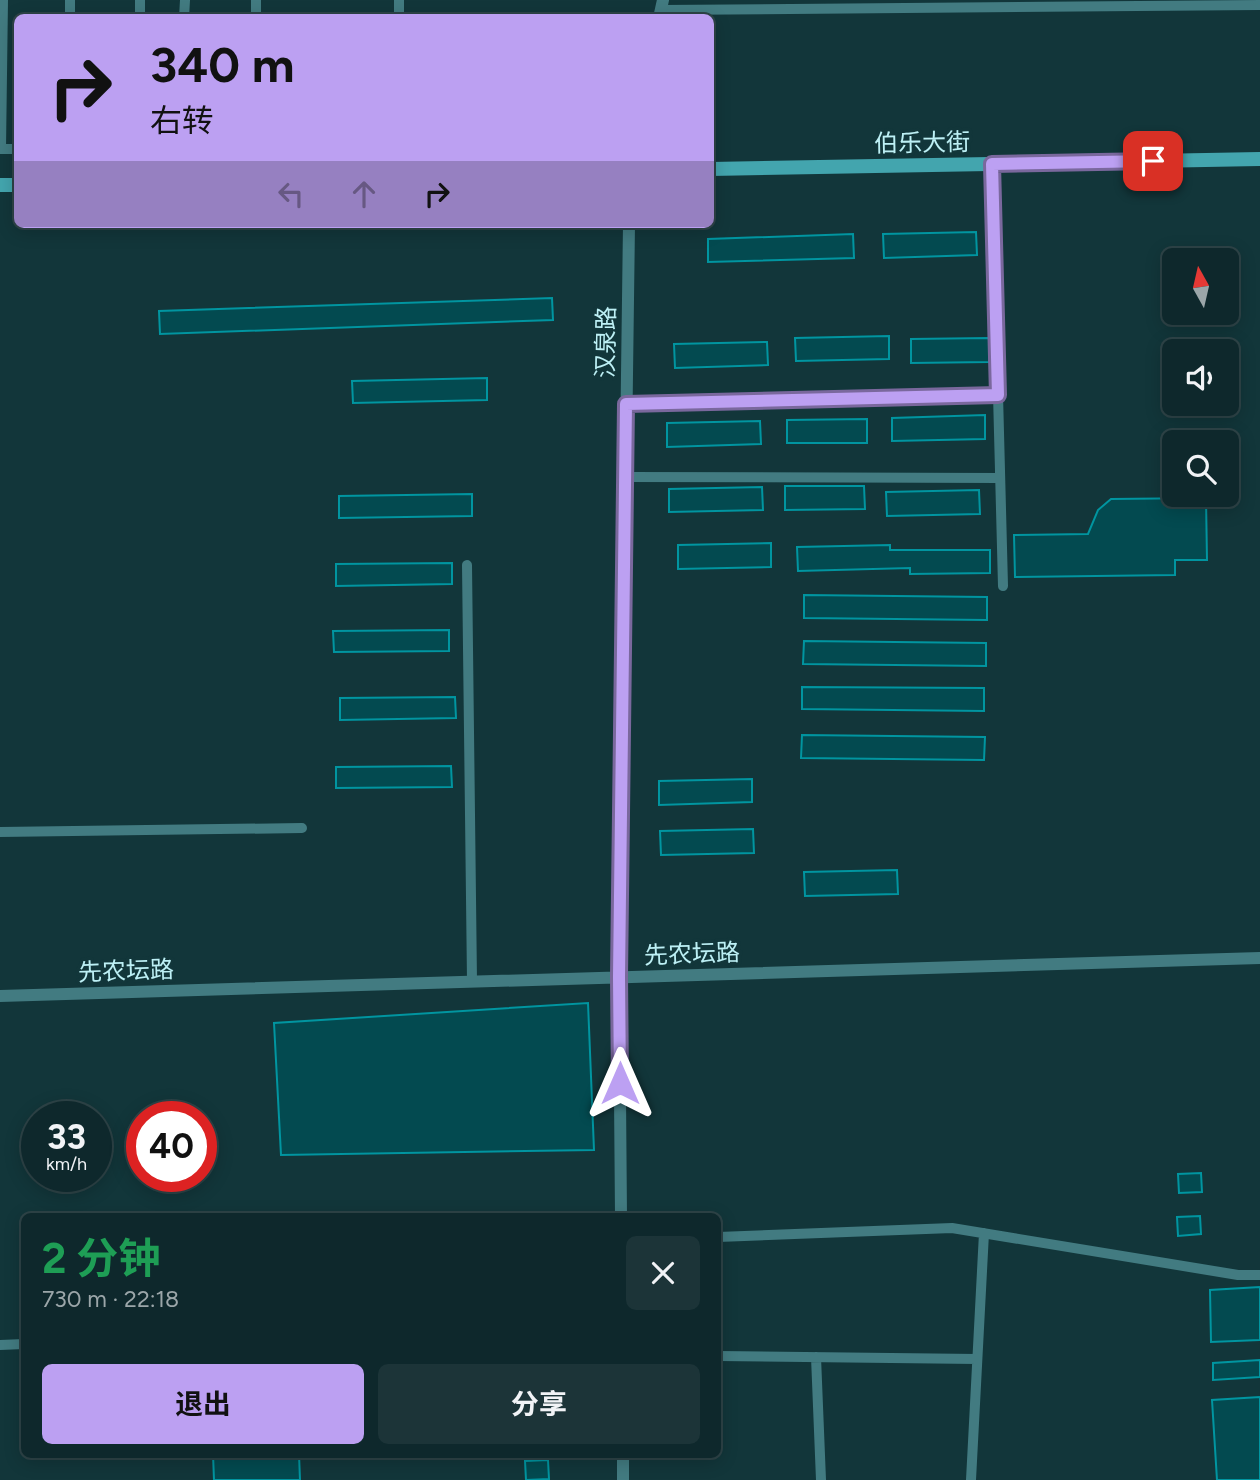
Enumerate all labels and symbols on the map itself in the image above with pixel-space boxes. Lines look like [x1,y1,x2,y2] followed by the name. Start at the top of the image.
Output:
[874,127,970,158] street label: 伯乐大街
[1123,131,1183,191] pin
[1162,248,1239,326] north arrow
[590,306,621,378] street label: 汉泉路
[644,937,740,970] street label: 先农坛路
[78,954,174,987] street label: 先农坛路
[583,1046,657,1120] position arrow
[126,1101,217,1192] speed limit sign: 40

